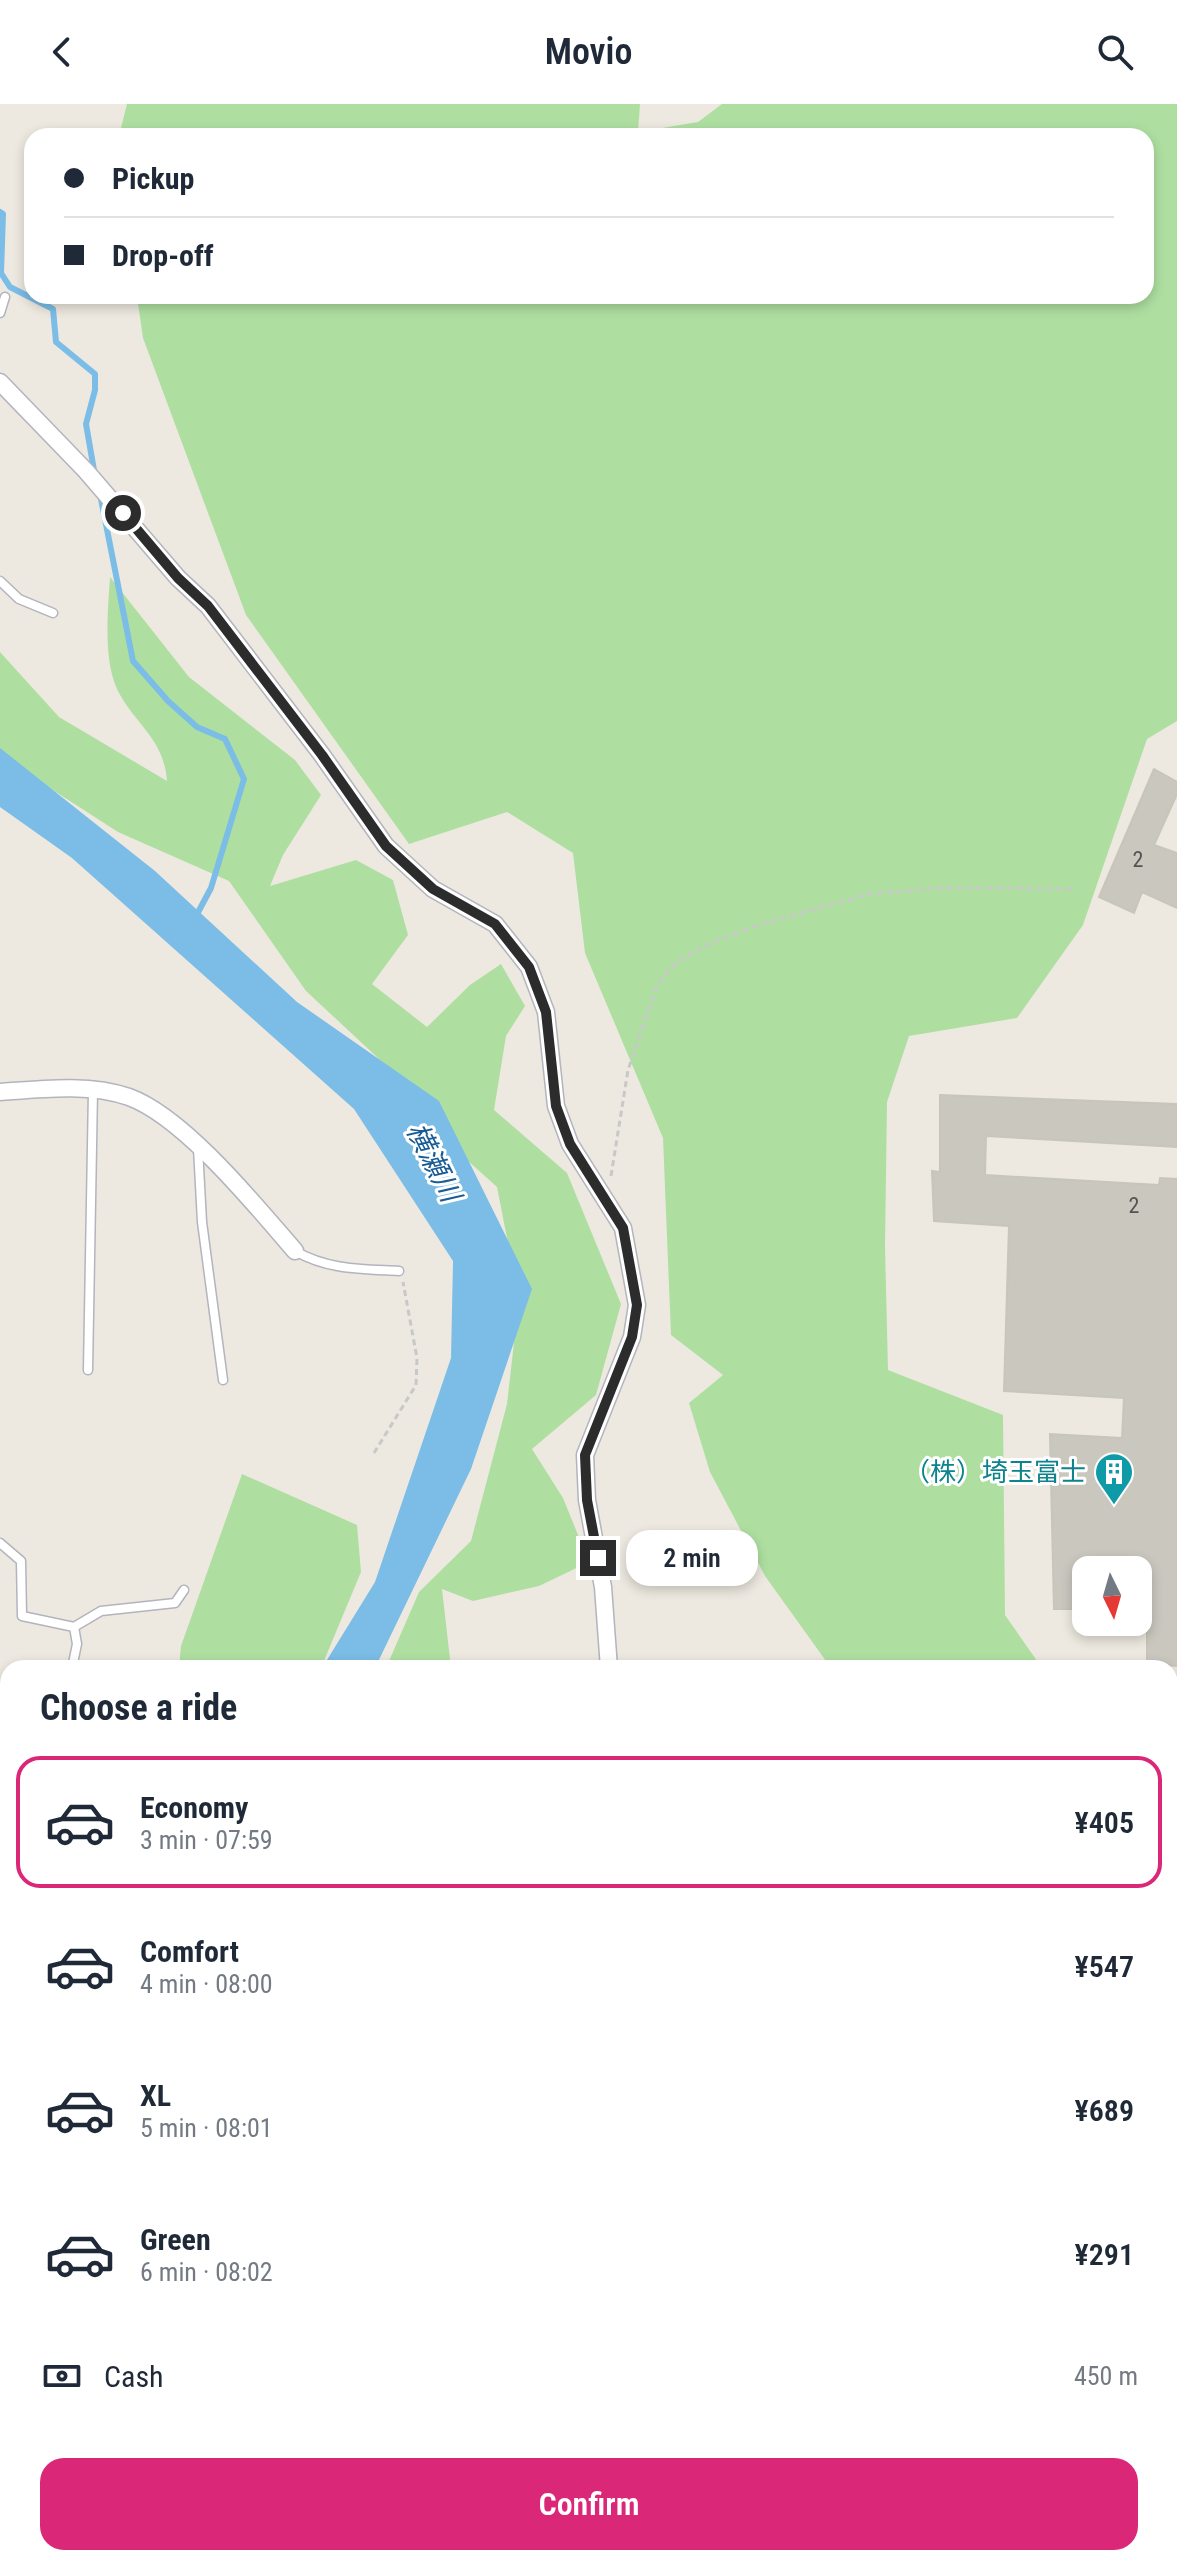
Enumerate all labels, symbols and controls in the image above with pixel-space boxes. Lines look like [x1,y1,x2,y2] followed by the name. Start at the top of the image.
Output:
[40,30,84,74] icon: back
[1093,30,1137,74] icon: search
[545,31,632,73] text: Movio
[112,161,194,196] text: Pickup
[112,238,214,273] text: Drop-off
[105,495,141,531] route start
[1133,847,1143,872] house number: 2
[400,1117,469,1210] water label: 横瀬川
[1129,1193,1139,1218] house number: 2
[1093,1451,1135,1506] building icon: （株）埼玉富士
[904,1457,1086,1487] place label: （株）埼玉富士
[626,1530,758,1586] callout: 2 min
[580,1540,616,1576] route end
[663,1543,721,1573] text: 2 min
[1072,1556,1152,1636] north arrow
[1072,1556,1152,1636] map controls
[40,1687,237,1729] text: Choose a ride
[44,1786,116,1858] icon: car
[140,1790,248,1825] text: Economy
[1075,1805,1134,1840] text: ¥405
[140,1825,273,1855] text: 3 min · 07:59
[44,1930,116,2002] icon: car
[140,1934,239,1969] text: Comfort
[1075,1949,1134,1984] text: ¥547
[140,1969,273,1999] text: 4 min · 08:00
[44,2074,116,2146] icon: car
[140,2078,171,2113] text: XL
[1075,2093,1134,2128] text: ¥689
[140,2113,273,2143] text: 5 min · 08:01
[44,2218,116,2290] icon: car
[140,2222,211,2257] text: Green
[1075,2237,1134,2272] text: ¥291
[140,2257,273,2287] text: 6 min · 08:02
[40,2354,84,2398] icon: cash
[104,2359,164,2394] text: Cash
[1074,2361,1138,2391] text: 450 m
[40,2458,1138,2550] button: Confirm

